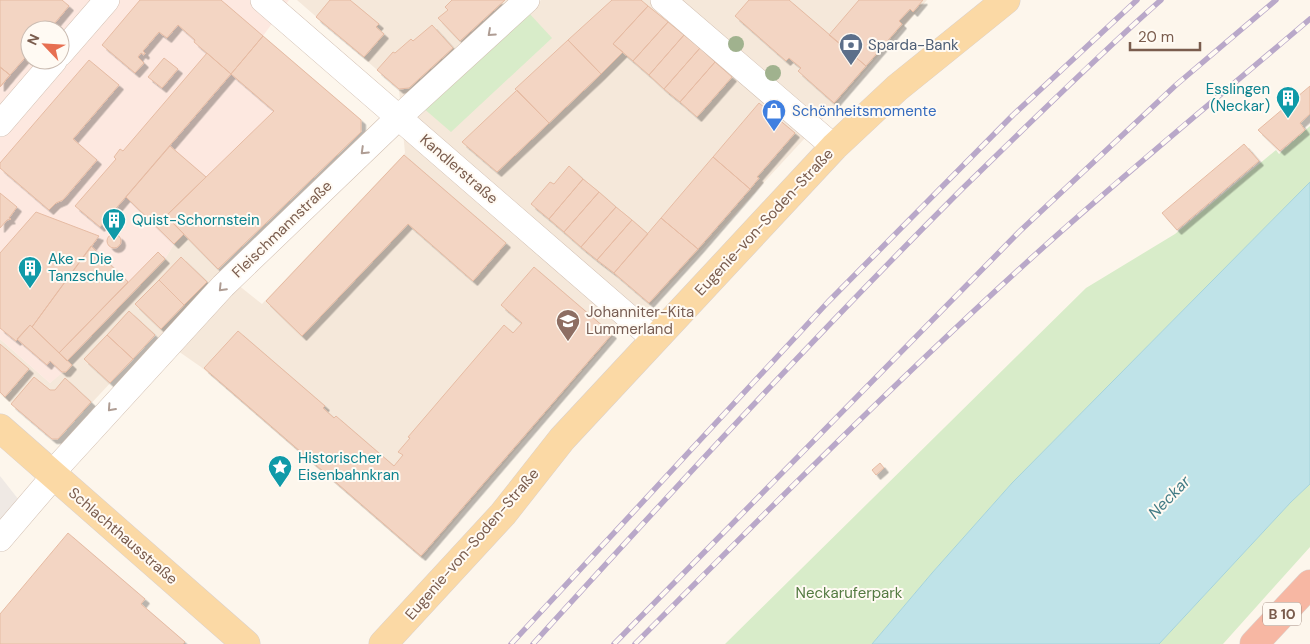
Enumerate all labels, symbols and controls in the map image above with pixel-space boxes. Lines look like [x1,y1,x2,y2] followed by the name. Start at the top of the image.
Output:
[20,20,70,70] north arrow
[1130,20,1200,52] scale bar
[488,27,497,36] one-way arrow
[1138,27,1174,47] text: 20 m
[23,31,44,48] text: N
[838,32,864,66] bank icon: Sparda-Bank
[868,35,959,55] place label: Sparda-Bank
[1206,79,1270,116] place label: Esslingen (Neckar)
[1275,85,1301,119] building icon: Esslingen (Neckar)
[761,98,787,132] shop icon: Schönheitsmomente
[792,101,937,121] place label: Schönheitsmomente
[416,130,502,208] street label: Kandlerstraße
[690,144,838,300] street label: Eugenie-von-Soden-Straße
[360,145,369,154] one-way arrow
[228,176,336,282] street label: Fleischmannstraße
[101,207,127,241] building icon: Quist-Schornstein
[132,210,260,230] place label: Quist-Schornstein
[48,249,124,286] place label: Ake - Die Tanzschule
[17,255,43,289] building icon: Ake - Die Tanzschule
[218,283,227,292] one-way arrow
[586,302,694,339] place label: Johanniter-Kita Lummerland
[555,308,581,342] school or university icon: Johanniter-Kita Lummerland
[108,402,117,411] one-way arrow
[298,448,399,485] place label: Historischer Eisenbahnkran
[267,454,293,488] place icon: Historischer Eisenbahnkran
[401,464,543,624] street label: Eugenie-von-Soden-Straße
[1143,470,1195,523] water label: Neckar
[64,483,182,589] street label: Schlachthausstraße
[796,583,903,603] park label: Neckaruferpark
[1263,602,1301,626] road number: B 10

